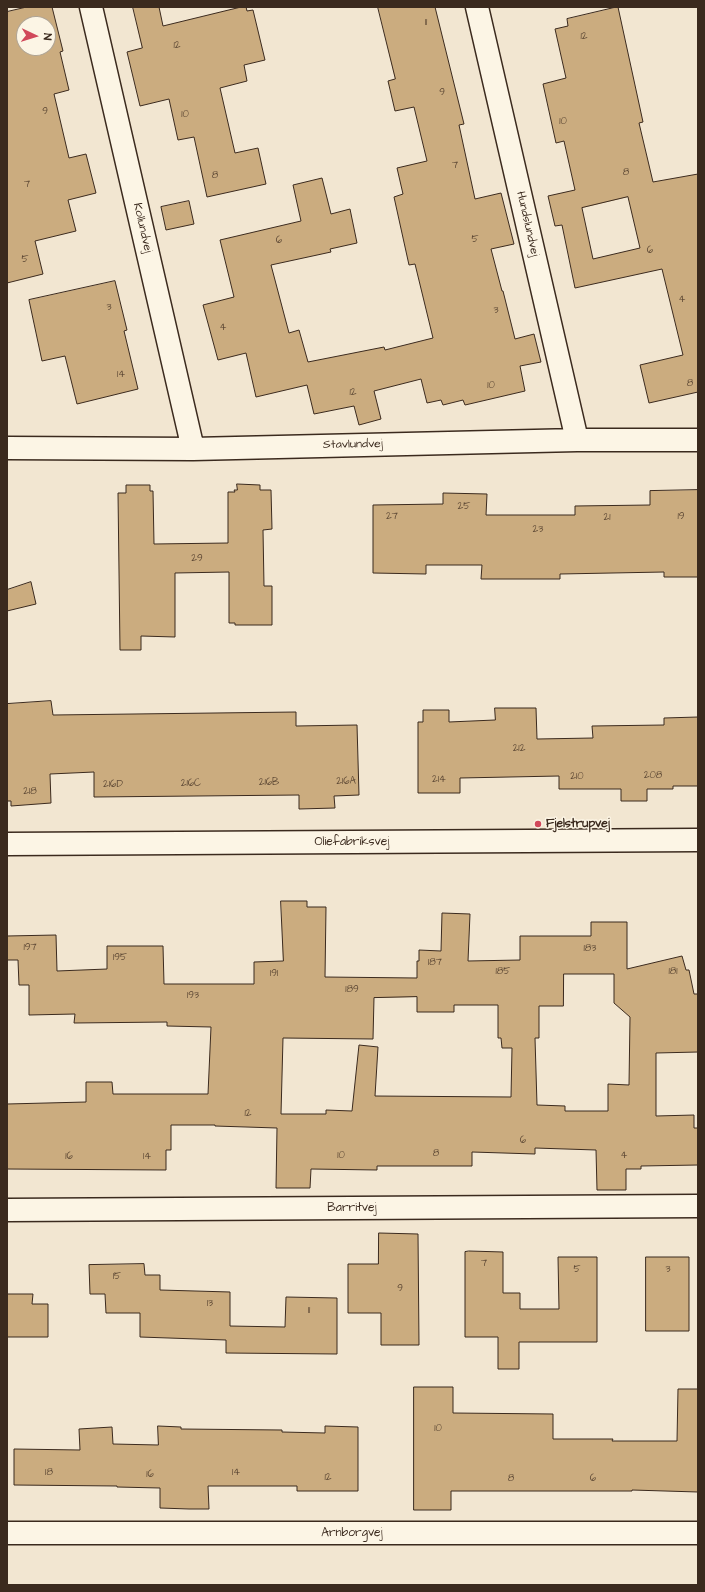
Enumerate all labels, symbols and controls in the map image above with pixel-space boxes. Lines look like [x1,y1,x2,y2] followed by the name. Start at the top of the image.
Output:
[16,16,56,56] north arrow
[425,17,427,29] house number: 11
[580,31,588,43] house number: 12
[40,33,55,41] text: N
[173,40,181,52] house number: 12
[439,87,445,99] house number: 9
[42,106,48,118] house number: 9
[181,109,189,121] house number: 10
[559,116,567,128] house number: 10
[452,160,458,172] house number: 7
[623,167,629,179] house number: 8
[212,170,218,182] house number: 8
[24,179,30,191] house number: 7
[513,190,541,258] street label: Hundslundvej
[129,202,155,254] street label: Kollundvej
[471,234,479,246] house number: 5
[276,235,282,247] house number: 6
[647,245,653,257] house number: 6
[21,254,29,266] house number: 5
[679,294,685,306] house number: 4
[106,302,112,314] house number: 3
[493,305,499,317] house number: 3
[220,322,226,334] house number: 4
[117,369,125,381] house number: 14
[687,378,693,390] house number: 8
[487,380,495,392] house number: 10
[349,387,357,399] house number: 12
[323,437,383,453] street label: Stavlundvej
[458,501,470,513] house number: 25
[386,511,398,523] house number: 27
[678,511,684,523] house number: 19
[603,512,611,524] house number: 21
[533,524,543,536] house number: 23
[191,553,203,565] house number: 29
[513,743,525,755] house number: 212
[644,770,662,782] house number: 208
[570,771,584,783] house number: 210
[432,774,446,786] house number: 214
[336,776,356,788] house number: 216A
[259,777,279,789] house number: 216B
[181,778,201,790] house number: 216C
[103,779,123,791] house number: 216D
[23,786,37,798] house number: 218
[546,817,610,831] place label: Fjelstrupvej
[533,819,543,829] marker: Fjelstrupvej
[315,835,389,849] street label: Oliefabriksvej
[23,942,37,954] house number: 197
[584,943,596,955] house number: 183
[113,952,127,964] house number: 195
[428,957,442,969] house number: 187
[496,966,510,978] house number: 185
[668,966,678,978] house number: 181
[270,968,278,980] house number: 191
[345,984,359,996] house number: 189
[187,990,199,1002] house number: 193
[244,1108,252,1120] house number: 12
[520,1135,526,1147] house number: 6
[433,1148,439,1160] house number: 8
[337,1150,345,1162] house number: 10
[621,1150,627,1162] house number: 4
[65,1151,73,1163] house number: 16
[143,1151,151,1163] house number: 14
[327,1201,377,1215] street label: Barritvej
[481,1258,487,1270] house number: 7
[573,1264,581,1276] house number: 5
[665,1264,671,1276] house number: 3
[113,1271,121,1283] house number: 15
[397,1283,403,1295] house number: 9
[207,1298,213,1310] house number: 13
[308,1305,310,1317] house number: 11
[434,1423,442,1435] house number: 10
[45,1467,53,1479] house number: 18
[232,1467,240,1479] house number: 14
[146,1469,154,1481] house number: 16
[324,1472,332,1484] house number: 12
[508,1473,514,1485] house number: 8
[590,1473,596,1485] house number: 6
[321,1526,383,1540] street label: Arnborgvej

